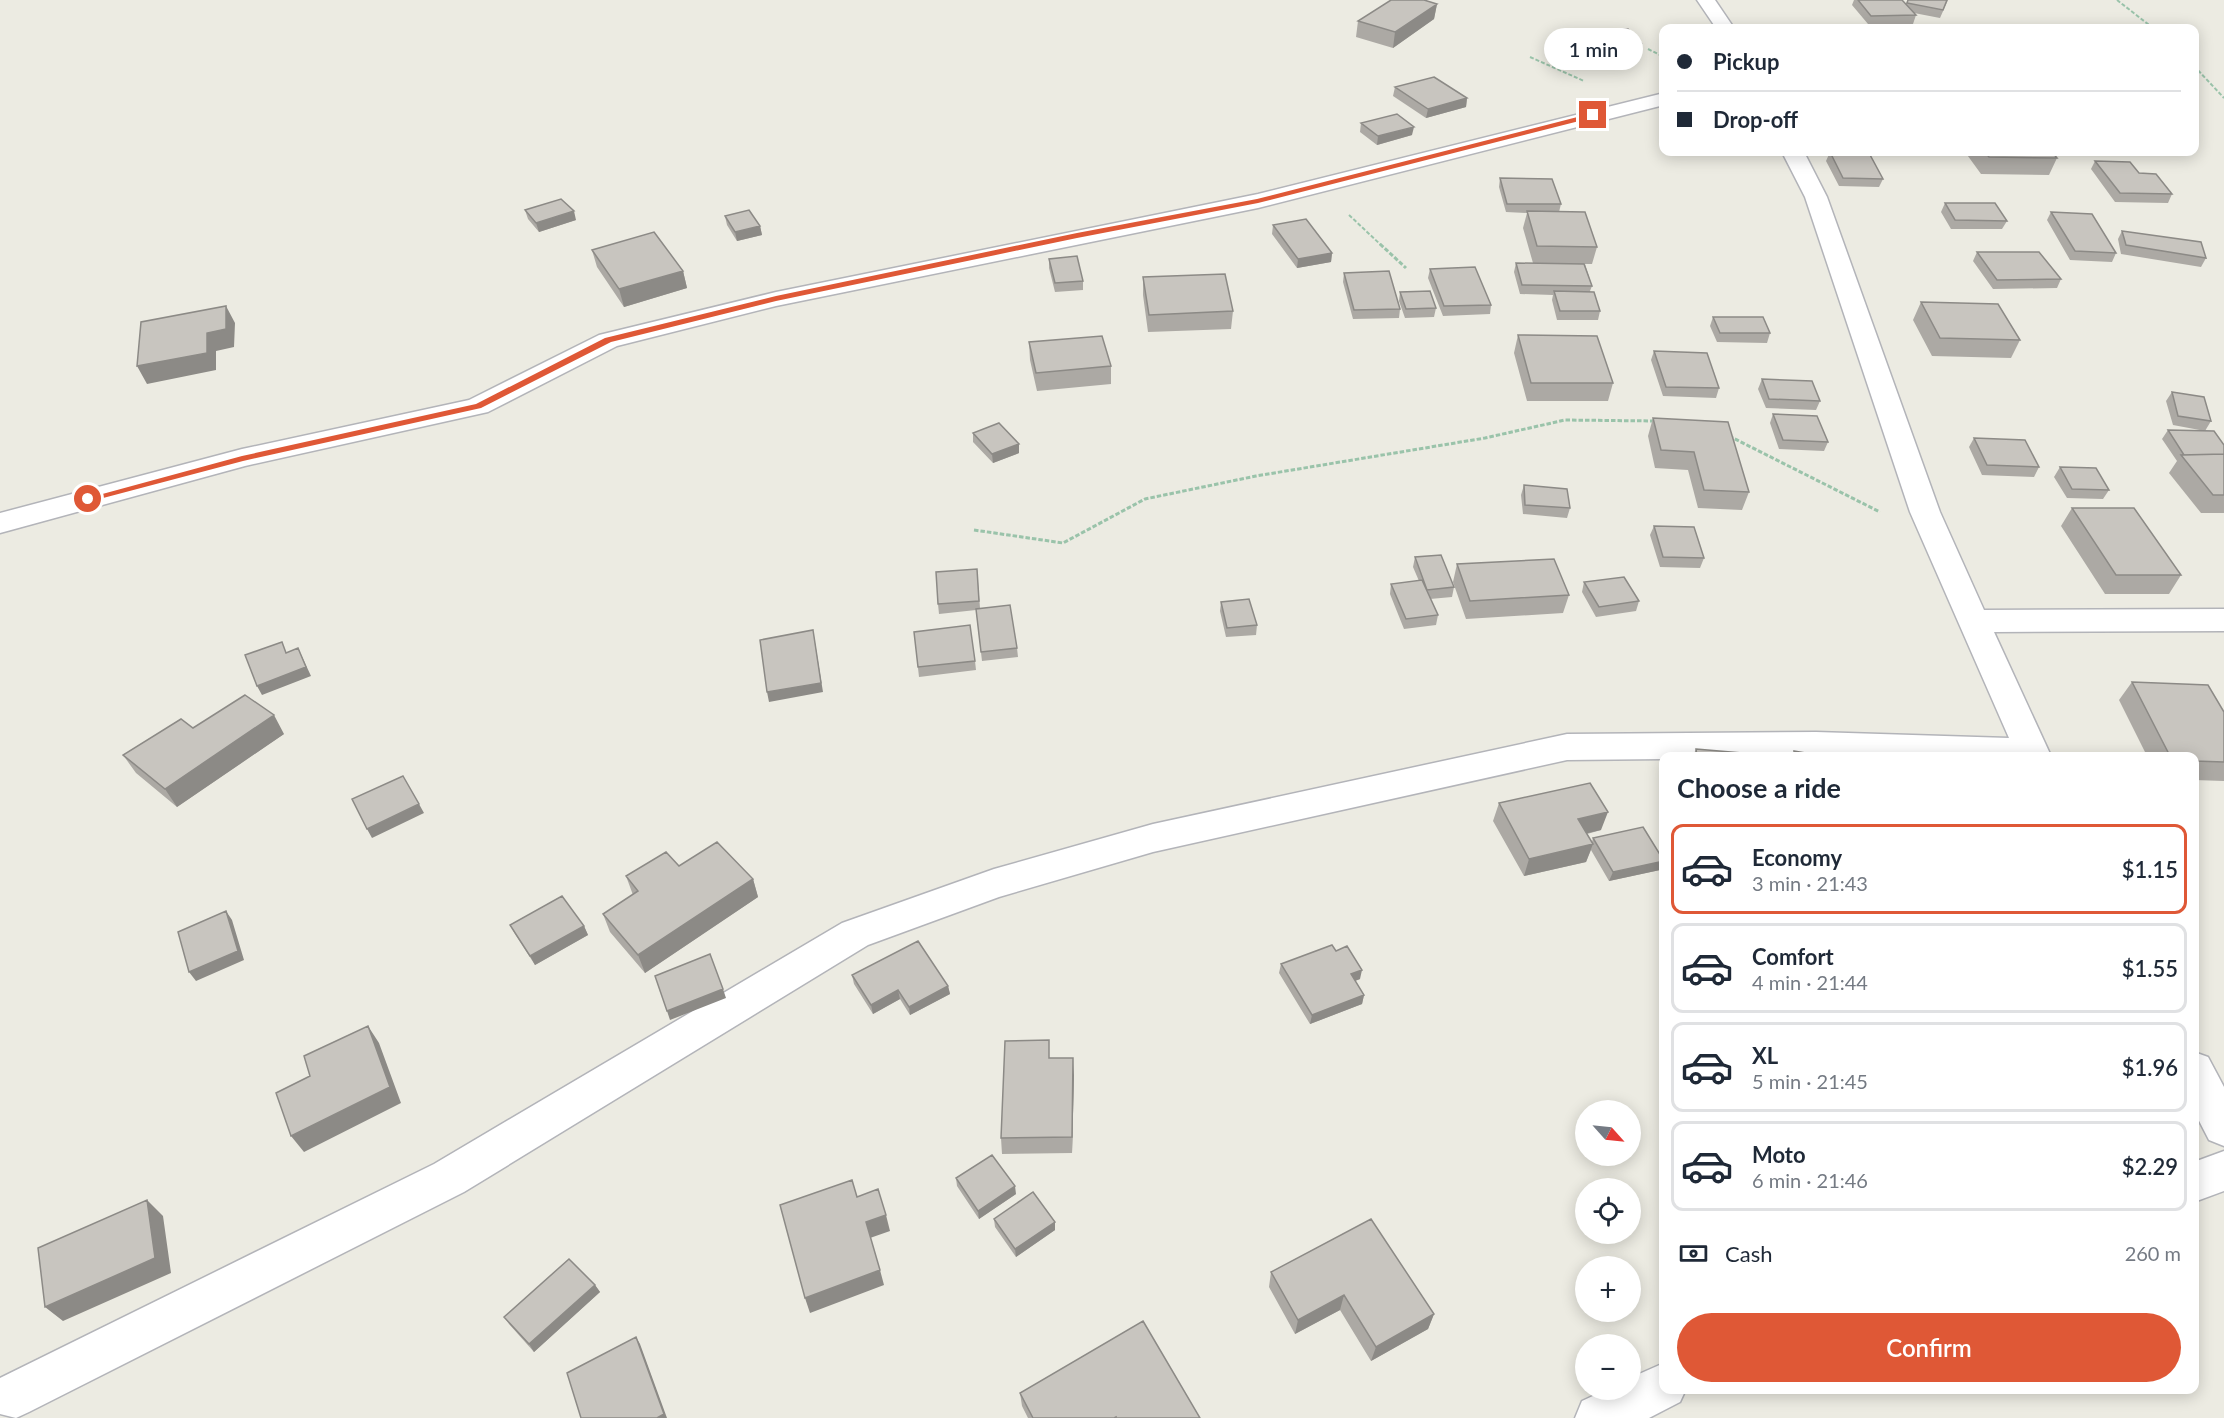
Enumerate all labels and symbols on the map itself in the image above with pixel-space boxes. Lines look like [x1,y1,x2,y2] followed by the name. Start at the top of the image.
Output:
[1544,28,1642,70] callout: 1 min
[1579,101,1606,128] route end
[74,485,101,512] route start
[1575,1100,1641,1166] north arrow

